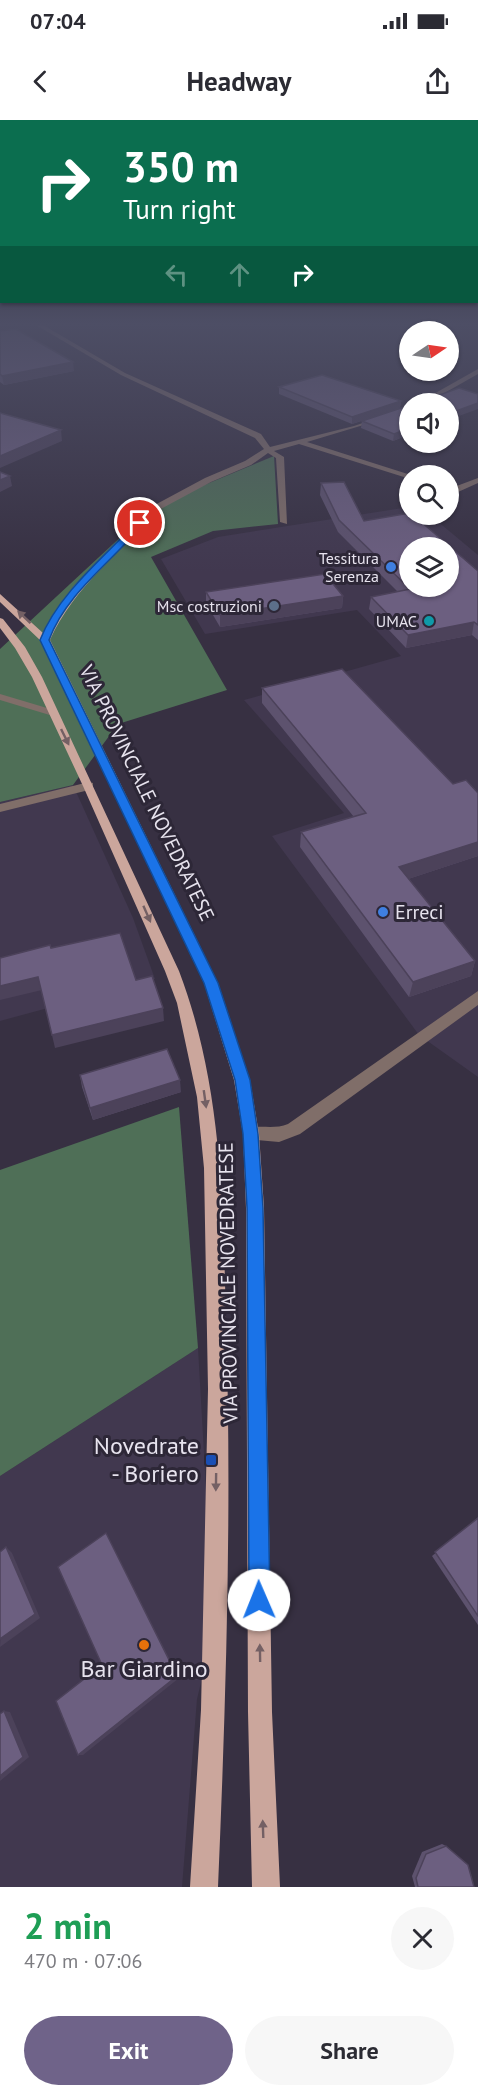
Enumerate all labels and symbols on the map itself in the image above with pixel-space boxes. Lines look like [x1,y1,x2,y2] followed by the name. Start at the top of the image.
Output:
[399,321,459,381] north arrow
[114,497,165,548] pin
[319,548,379,586] place label: Tessitura Serenza
[384,560,398,574] marker: Tessitura Serenza
[157,596,262,616] place label: Msc costruzioni
[267,599,281,613] marker: Msc costruzioni
[16,610,31,624] one-way arrow
[376,611,417,631] place label: UMAC
[422,614,436,628] marker: UMAC
[73,660,220,925] street label: VIA PROVINCIALE NOVEDRATESE
[60,728,70,745] one-way arrow
[395,899,444,925] place label: Erreci
[142,905,151,922] one-way arrow
[376,905,390,919] marker: Erreci
[201,1089,210,1108] one-way arrow
[213,1142,243,1425] street label: VIA PROVINCIALE NOVEDRATESE
[94,1430,199,1489] place label: Novedrate - Boriero
[204,1453,218,1467] marker: Novedrate - Boriero
[211,1473,221,1492] one-way arrow
[227,1568,291,1632] position arrow
[137,1638,151,1652] marker: Bar Giardino
[255,1644,265,1663] one-way arrow
[80,1653,208,1684] place label: Bar Giardino
[259,1819,268,1838] one-way arrow

